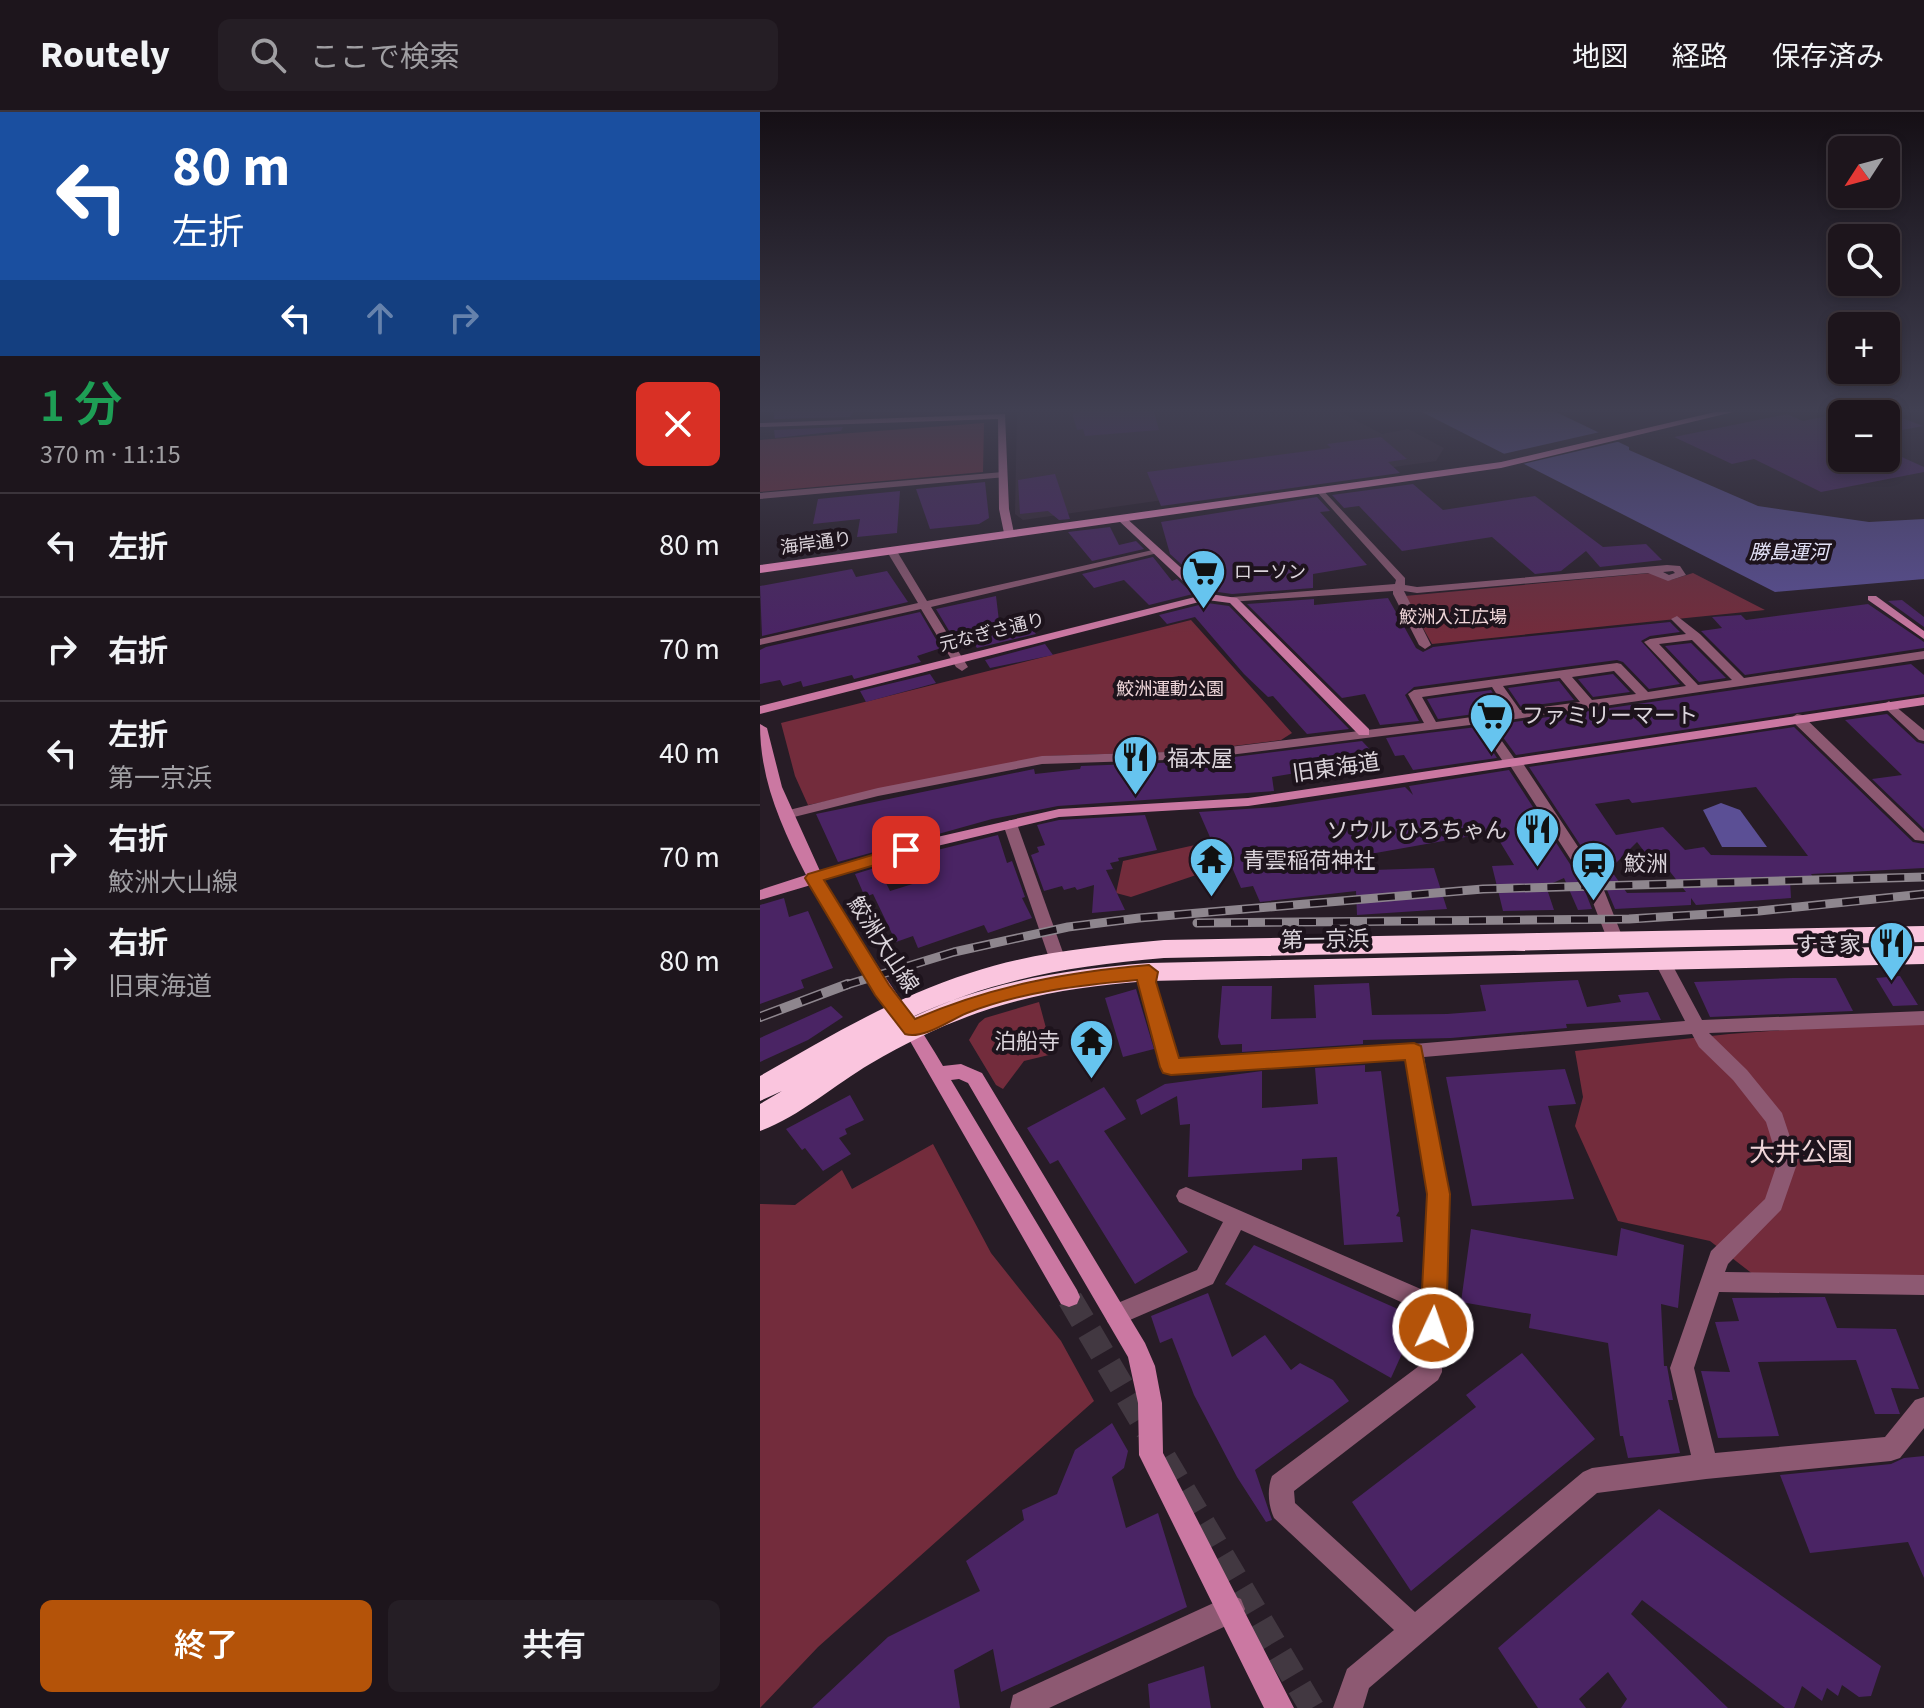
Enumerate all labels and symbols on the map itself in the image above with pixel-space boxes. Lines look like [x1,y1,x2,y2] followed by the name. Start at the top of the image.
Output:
[1828,136,1900,208] north arrow
[779,526,853,561] street label: 海岸通り
[1749,539,1833,567] water label: 勝島運河
[1179,548,1227,611] supermarket icon: ローソン
[1234,560,1306,585] place label: ローソン
[1399,605,1507,630] park label: 鮫洲入江広場
[937,607,1048,658] street label: 元なぎさ通り
[1116,677,1224,702] park label: 鮫洲運動公園
[1467,691,1515,754] supermarket icon: ファミリーマート
[1522,700,1698,732] place label: ファミリーマート
[1112,734,1160,797] restaurant icon: 福本屋
[1167,743,1233,775] place label: 福本屋
[1290,746,1382,790] street label: 旧東海道
[1514,806,1562,869] restaurant icon: ソウル ひろちゃん
[1327,815,1507,847] place label: ソウル ひろちゃん
[872,816,940,884] pin
[1188,836,1236,899] temple icon: 青雲稲荷神社
[1569,839,1617,902] station icon: 鮫洲
[1243,845,1375,877] place label: 青雲稲荷神社
[1624,848,1668,880] place label: 鮫洲
[840,890,927,999] street label: 鮫洲大山線
[1868,920,1916,983] restaurant icon: すき家
[1281,923,1369,957] street label: 第一京浜
[1795,929,1861,961] place label: すき家
[1067,1017,1115,1080] temple icon: 泊船寺
[994,1026,1060,1058] place label: 泊船寺
[1749,1134,1853,1171] park label: 大井公園
[1391,1286,1475,1370] position arrow

